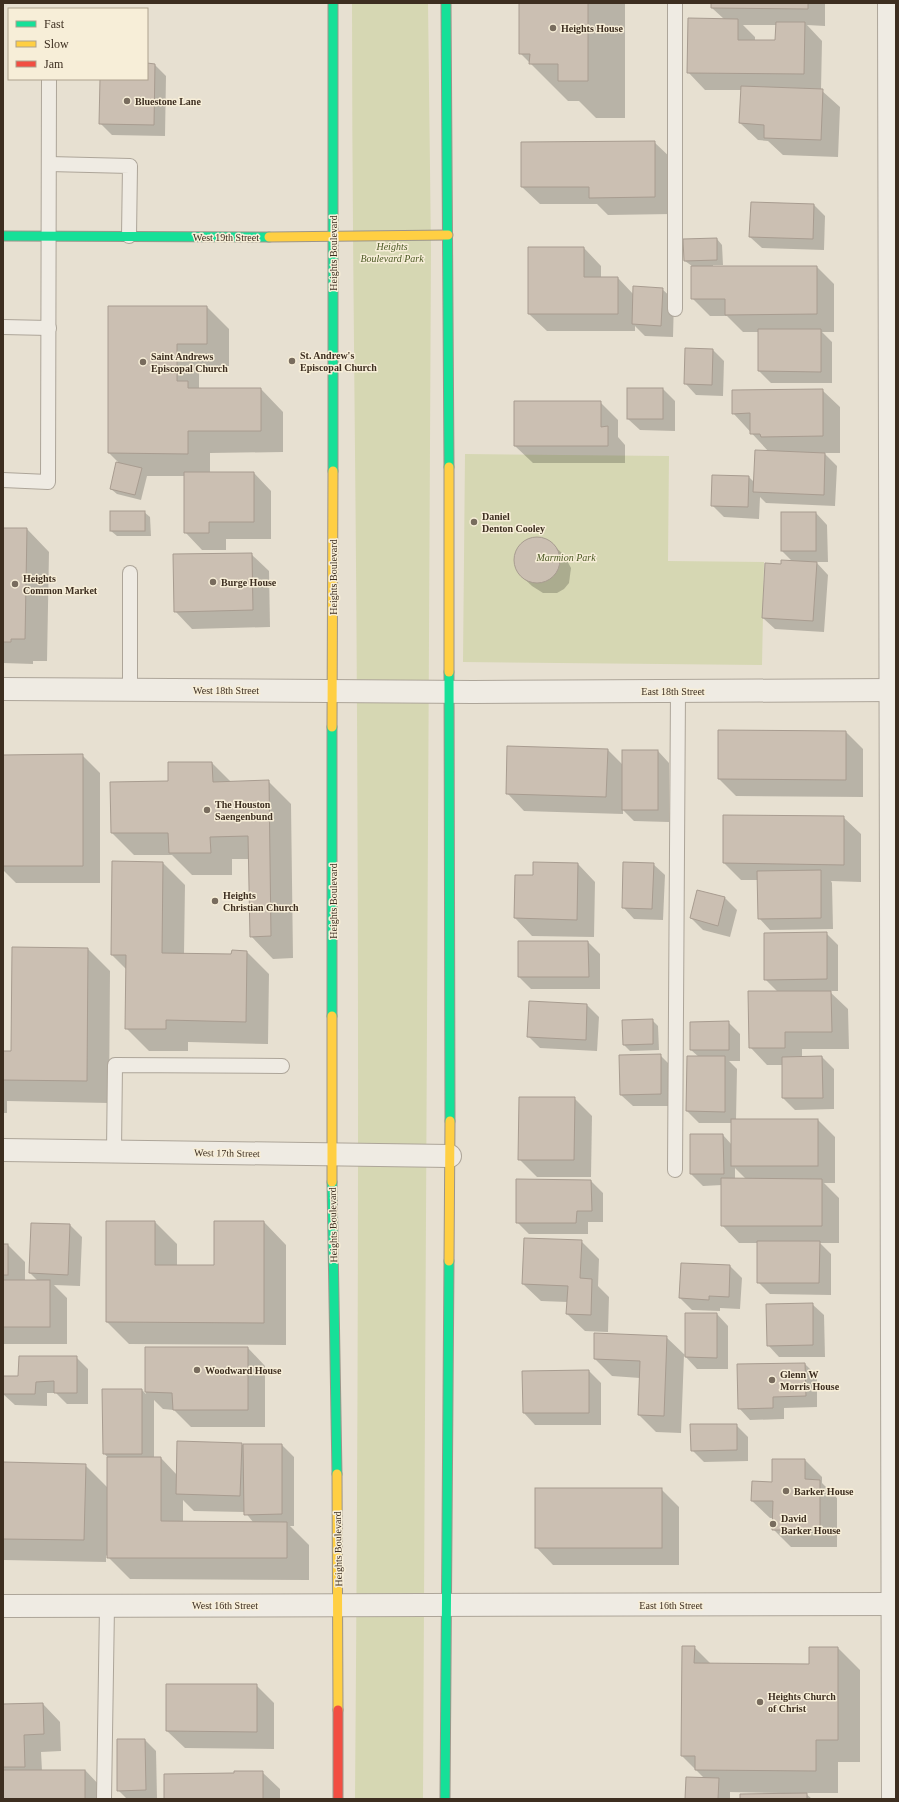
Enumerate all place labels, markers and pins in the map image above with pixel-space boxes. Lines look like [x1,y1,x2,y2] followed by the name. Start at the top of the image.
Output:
[548,23,558,33] marker: Heights House
[561,23,624,34] place label: Heights House
[122,96,132,106] marker: Bluestone Lane
[135,96,201,107] place label: Bluestone Lane
[300,350,377,373] place label: St. Andrew's Episcopal Church
[151,351,228,374] place label: Saint Andrews Episcopal Church
[287,356,297,366] marker: St. Andrew's Episcopal Church
[138,357,148,367] marker: Saint Andrews Episcopal Church
[482,511,545,534] place label: Daniel Denton Cooley
[469,517,479,527] marker: Daniel Denton Cooley
[23,573,98,596] place label: Heights Common Market
[208,577,218,587] marker: Burge House
[221,577,277,588] place label: Burge House
[10,579,20,589] marker: Heights Common Market
[215,799,273,822] place label: The Houston Saengenbund
[202,805,212,815] marker: The Houston Saengenbund
[223,890,299,913] place label: Heights Christian Church
[210,896,220,906] marker: Heights Christian Church
[192,1365,202,1375] marker: Woodward House
[205,1365,282,1376] place label: Woodward House
[780,1369,840,1392] place label: Glenn W Morris House
[767,1375,777,1385] marker: Glenn W Morris House
[781,1486,791,1496] marker: Barker House
[794,1486,854,1497] place label: Barker House
[781,1513,841,1536] place label: David Barker House
[768,1519,778,1529] marker: David Barker House
[768,1691,836,1714] place label: Heights Church of Christ
[755,1697,765,1707] marker: Heights Church of Christ

